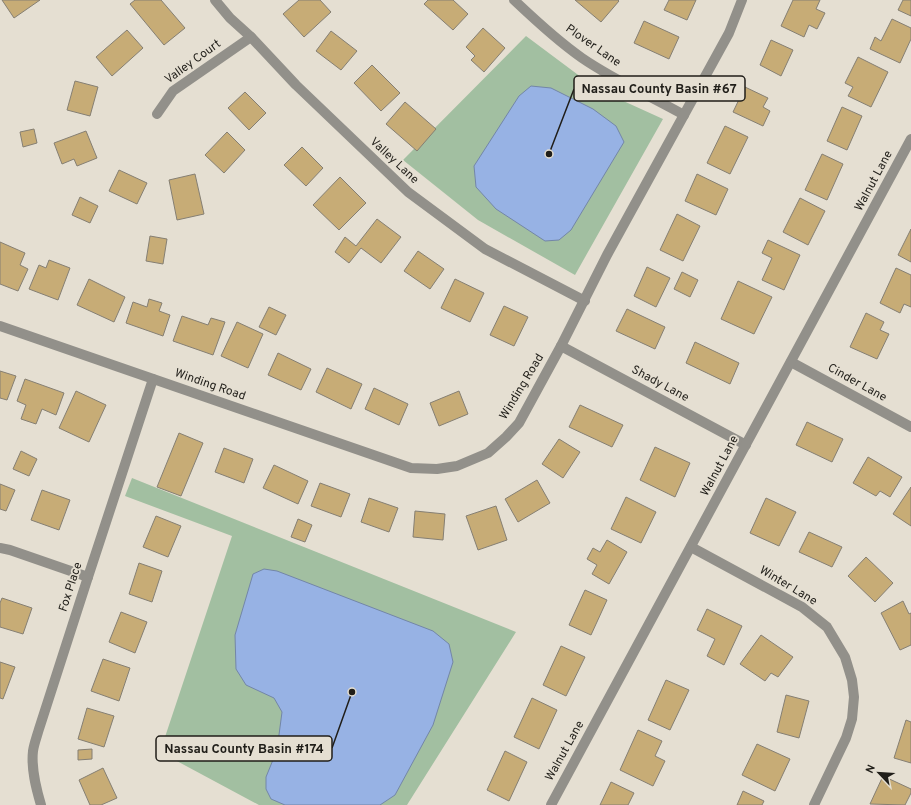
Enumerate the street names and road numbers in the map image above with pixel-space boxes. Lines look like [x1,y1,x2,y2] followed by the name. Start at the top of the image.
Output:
[562,21,624,71] street label: Plover Lane
[162,36,224,88] street label: Valley Court
[366,134,422,188] street label: Valley Lane
[851,148,897,214] street label: Walnut Lane
[496,351,548,423] street label: Winding Road
[825,360,889,406] street label: Cinder Lane
[628,362,692,406] street label: Shady Lane
[172,365,248,405] street label: Winding Road
[697,433,743,499] street label: Walnut Lane
[56,560,86,614] street label: Fox Place
[756,562,820,610] street label: Winter Lane
[542,718,588,784] street label: Walnut Lane

